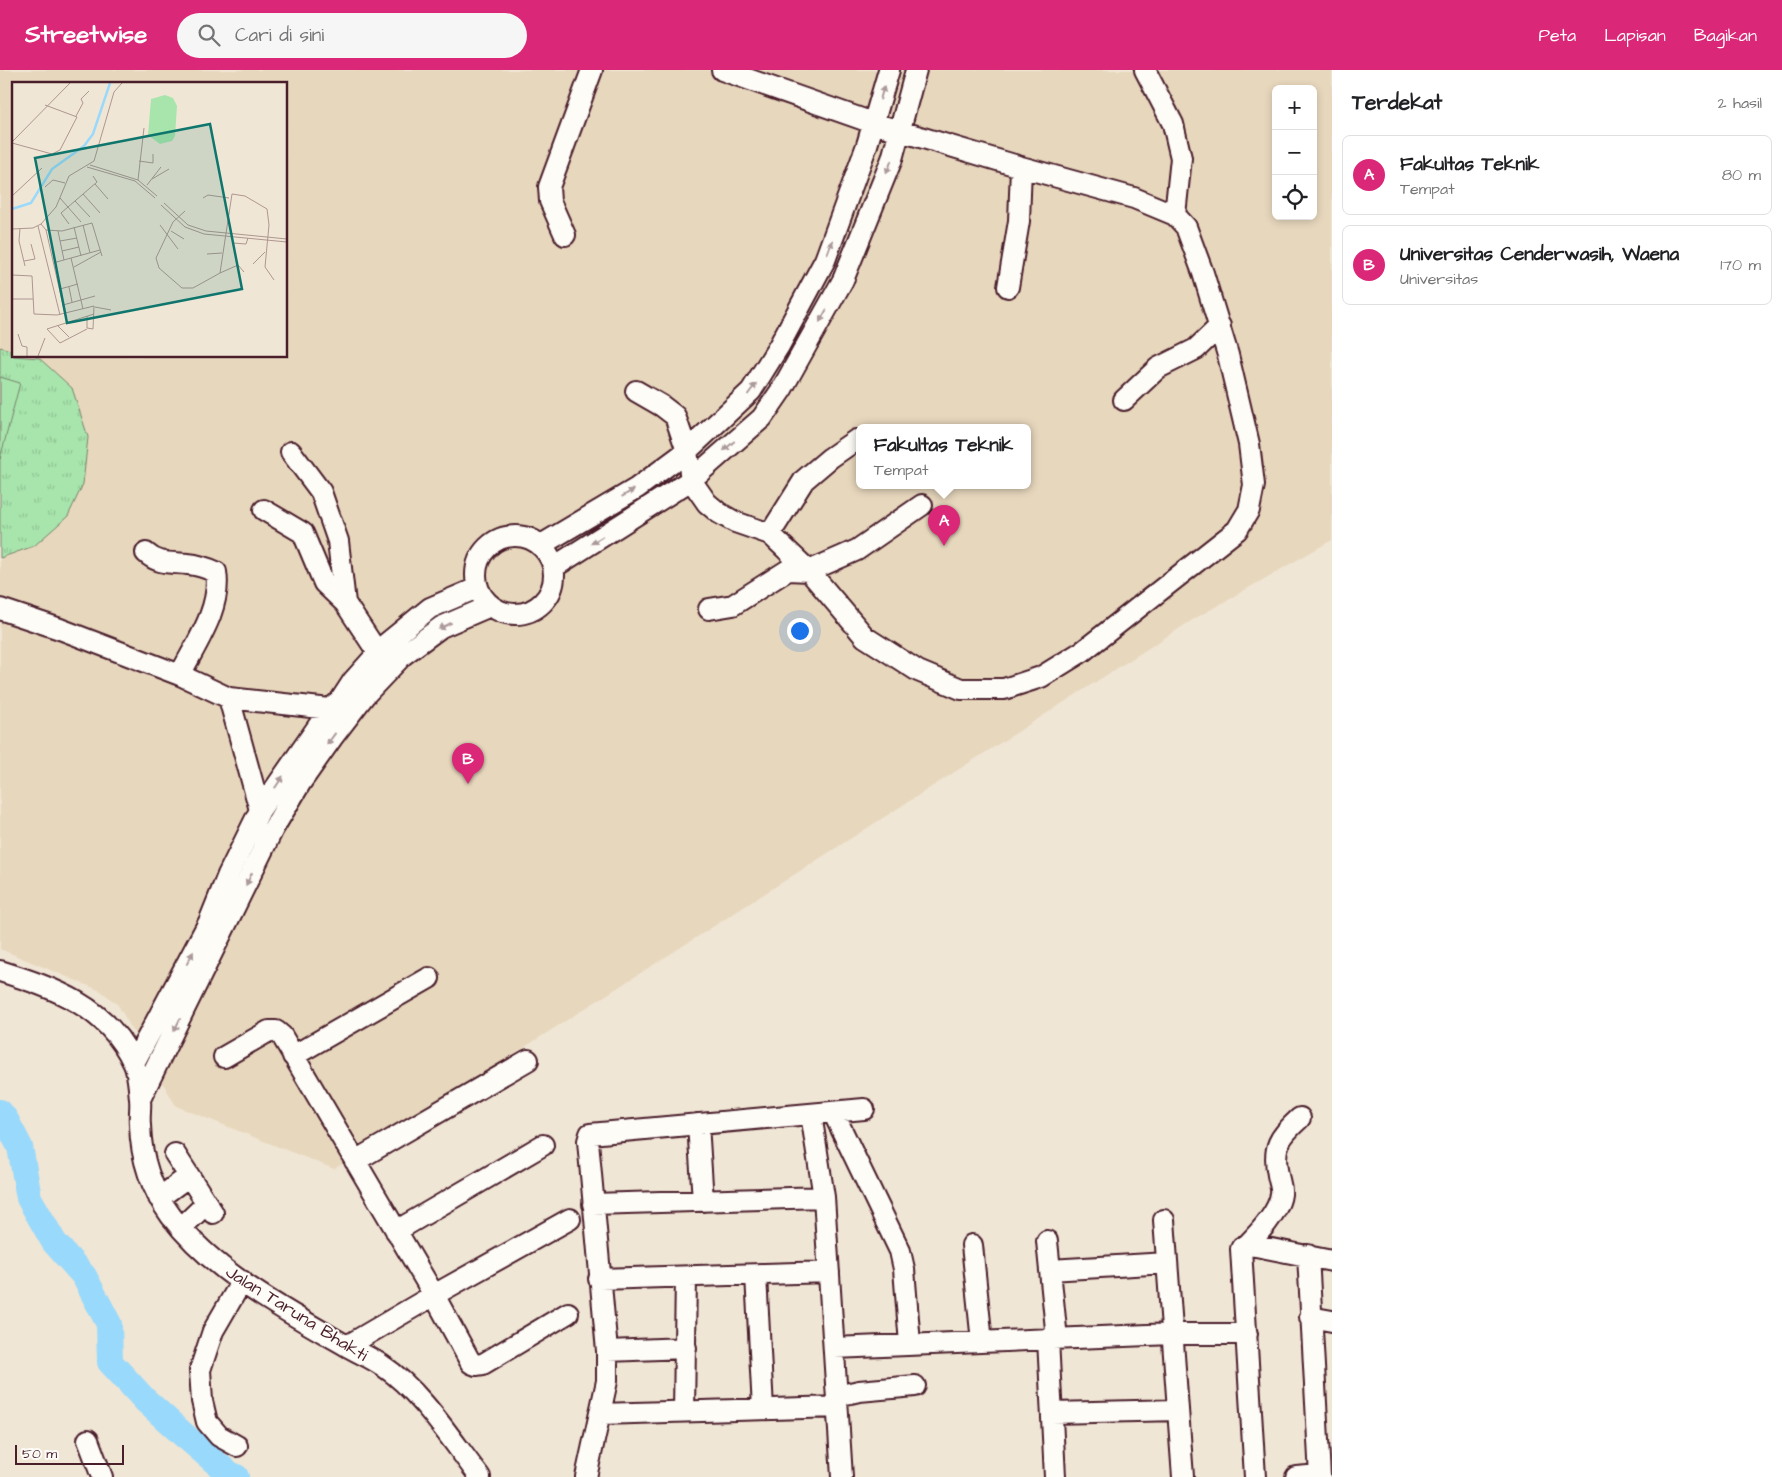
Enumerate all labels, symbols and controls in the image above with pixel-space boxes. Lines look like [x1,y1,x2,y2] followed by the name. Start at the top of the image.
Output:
[177,13,527,58] search box
[25,18,147,52] text: Streetwise
[195,21,223,49] icon: search
[235,22,324,49] text: Cari di sini
[1539,23,1576,48] text: Peta
[1604,23,1666,48] text: Lapisan
[1694,23,1757,48] text: Bagikan
[12,82,288,358] inset map
[878,85,886,100] one-way arrow
[1272,85,1317,220] map controls
[1272,85,1317,130] button: +
[1352,88,1442,117] text: Terdekat
[1717,92,1762,114] text: 2 hasil
[1272,130,1317,175] button: −
[1400,151,1539,178] text: Fakultas Teknik
[885,160,892,175] one-way arrow
[1364,164,1374,186] text: A
[1722,164,1761,186] text: 80 m
[1272,175,1317,220] button: locate
[1400,178,1455,200] text: Tempat
[826,239,834,254] one-way arrow
[1400,241,1679,268] text: Universitas Cenderwasih, Waena
[1363,254,1375,276] text: B
[1720,254,1761,276] text: 170 m
[1400,268,1478,290] text: Universitas
[819,309,827,323] one-way arrow
[747,382,757,396] one-way arrow
[856,424,1031,489] popup
[874,432,1013,459] text: Fakultas Teknik
[723,441,736,452] one-way arrow
[874,459,928,481] text: Tempat
[622,489,635,498] one-way arrow
[928,505,960,546] pin: A
[590,535,604,545] one-way arrow
[787,618,813,644] your location
[438,622,452,630] one-way arrow
[326,732,336,746] one-way arrow
[452,743,484,784] pin: B
[274,776,284,789] one-way arrow
[245,872,253,886] one-way arrow
[185,951,194,965] one-way arrow
[173,1018,181,1032] one-way arrow
[221,1259,373,1368] street label: Jalan Taruna Bhakti
[15,1442,124,1465] scale bar
[22,1444,57,1464] text: 50 m

